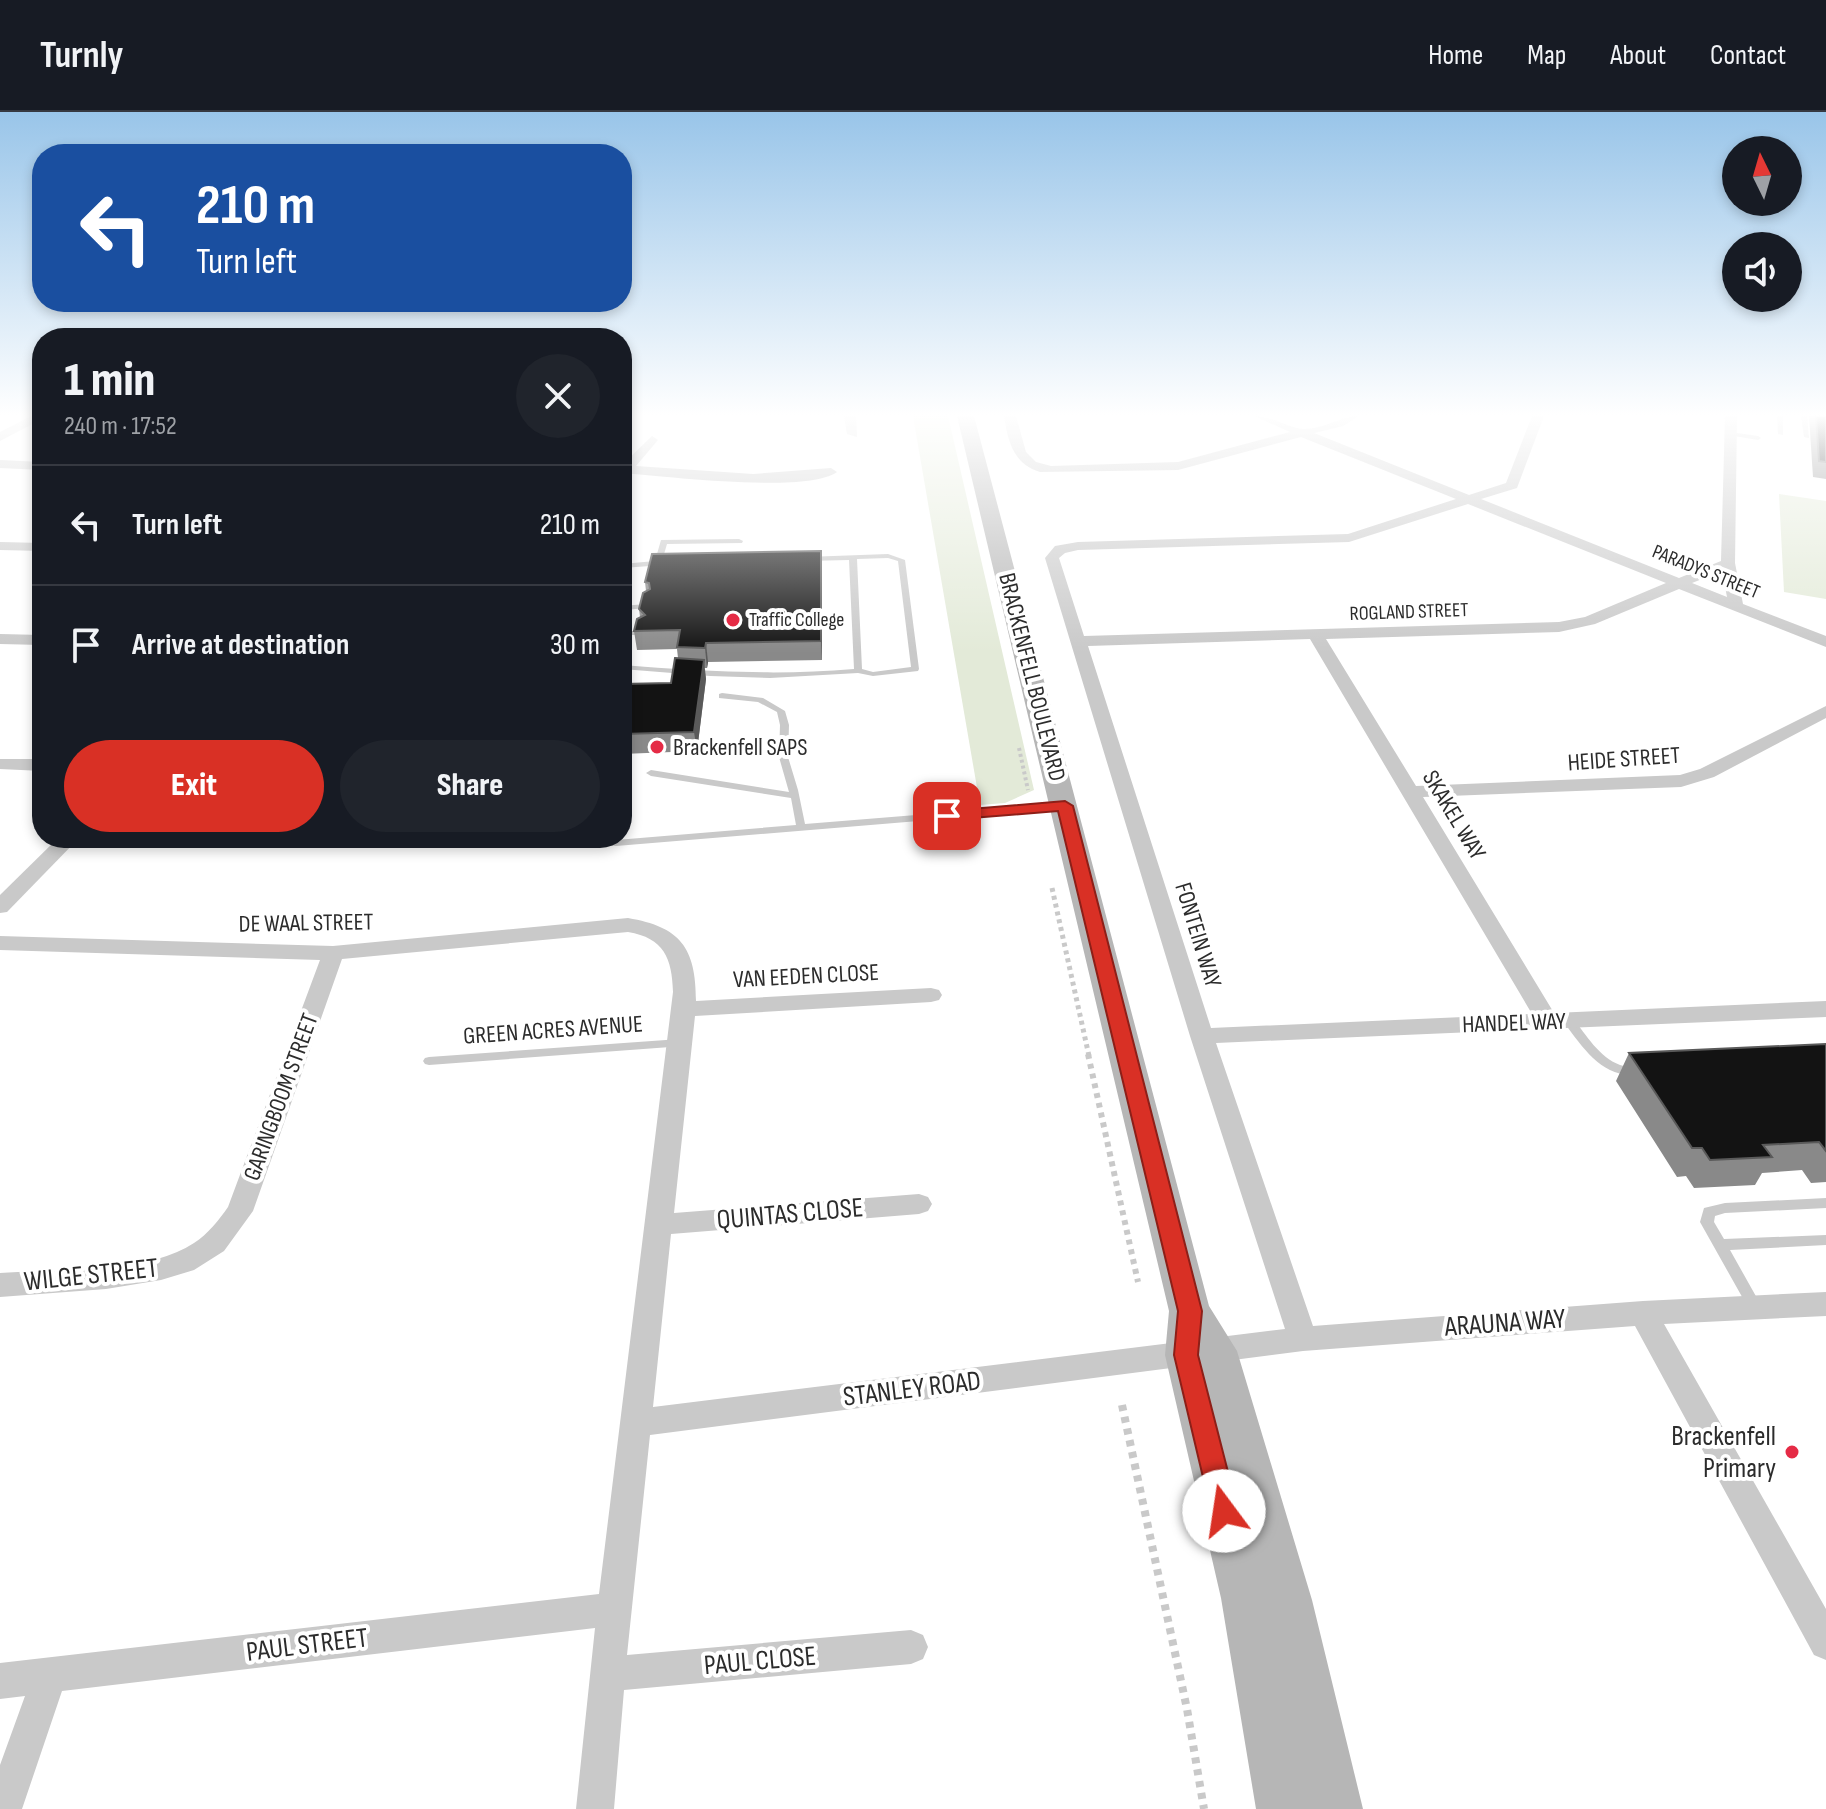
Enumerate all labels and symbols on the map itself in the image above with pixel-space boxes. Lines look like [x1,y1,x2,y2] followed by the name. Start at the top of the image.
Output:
[1722,136,1802,216] north arrow
[1649,540,1763,604] street label: PARADYS STREET
[992,570,1072,784] street label: BRACKENFELL BOULEVARD
[1349,598,1469,626] street label: ROGLAND STREET
[749,608,844,632] place label: Traffic College
[724,611,742,629] marker: Traffic College
[673,733,808,762] place label: Brackenfell SAPS
[648,738,666,756] marker: Brackenfell SAPS
[1567,741,1682,777] street label: HEIDE STREET
[1416,765,1492,865] street label: SKAKEL WAY
[913,782,981,850] pin
[1168,879,1228,991] street label: FONTEIN WAY
[238,907,374,939] street label: DE WAAL STREET
[732,958,880,994] street label: VAN EEDEN CLOSE
[1462,1007,1566,1039] street label: HANDEL WAY
[237,1009,325,1184] street label: GARINGBOOM STREET
[462,1009,644,1051] street label: GREEN ACRES AVENUE
[715,1191,865,1237] street label: QUINTAS CLOSE
[22,1252,160,1298] street label: WILGE STREET
[1442,1302,1567,1344] street label: ARAUNA WAY
[841,1364,983,1414] street label: STANLEY ROAD
[1671,1420,1776,1485] place label: Brackenfell Primary
[1783,1443,1801,1461] marker: Brackenfell Primary
[1182,1469,1266,1553] position arrow
[244,1621,370,1669] street label: PAUL STREET
[703,1640,817,1682] street label: PAUL CLOSE

